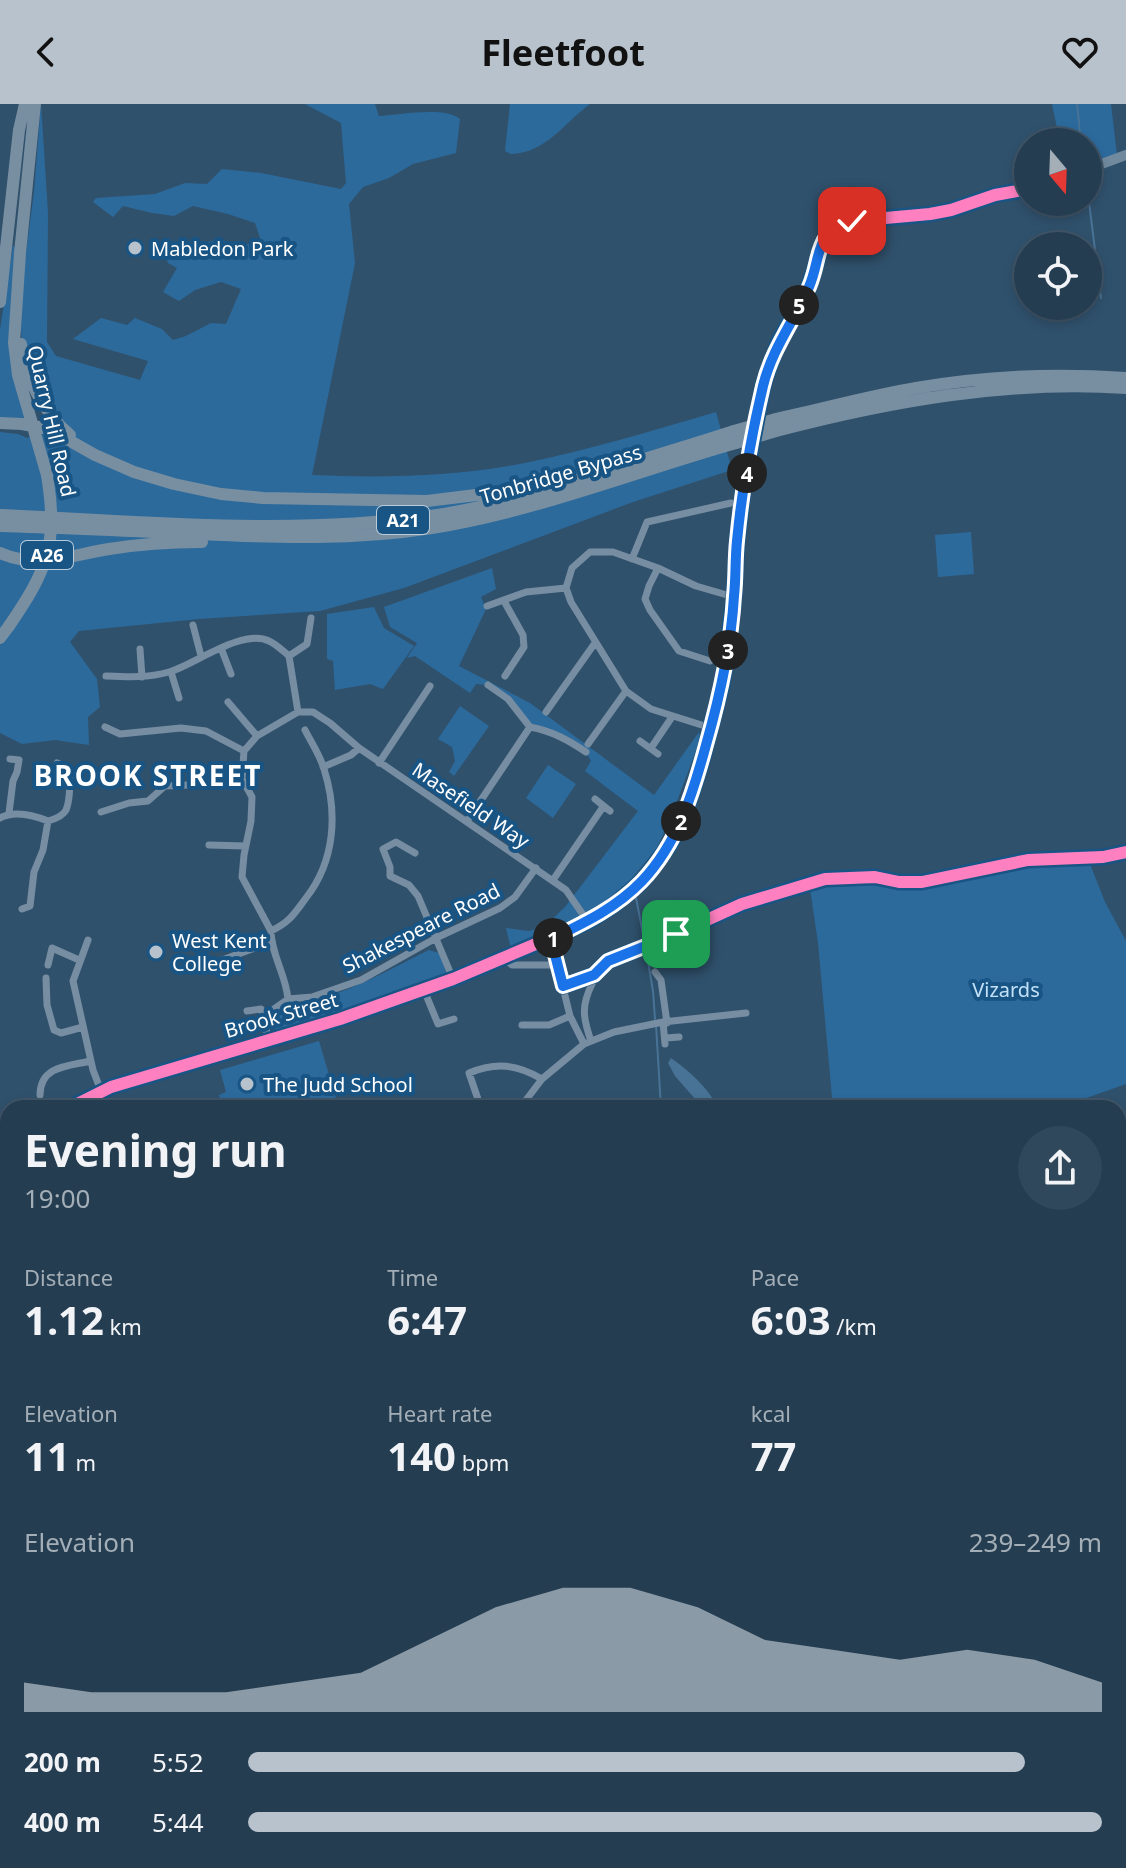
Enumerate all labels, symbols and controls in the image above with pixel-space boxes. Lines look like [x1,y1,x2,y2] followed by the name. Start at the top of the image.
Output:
[481,28,645,77] text: Fleetfoot
[24,30,68,74] icon: back
[1058,30,1102,74] icon: heart
[1014,128,1102,216] north arrow
[1014,128,1102,320] map controls
[818,187,886,255] pin
[830,199,874,243] icon: check
[1014,232,1102,320] button: locate
[151,235,294,262] place label: Mabledon Park
[126,239,144,257] marker: Mabledon Park
[779,285,819,325] pin: 5
[793,290,805,320] text: 5
[21,343,83,499] street label: Quarry Hill Road
[477,438,645,510] street label: Tonbridge Bypass
[727,453,767,493] pin: 4
[741,458,753,488] text: 4
[377,506,429,534] road number: A21
[21,541,73,569] road number: A26
[708,630,748,670] pin: 3
[722,635,734,665] text: 3
[34,756,262,794] district label: BROOK STREET
[407,756,536,855] street label: Masefield Way
[661,801,701,841] pin: 2
[675,806,687,836] text: 2
[338,877,504,979] street label: Shakespeare Road
[642,900,710,968] pin
[654,912,698,956] icon: arrive
[533,918,573,958] pin: 1
[547,923,559,953] text: 1
[172,927,267,977] place label: West Kent College
[147,943,165,961] marker: West Kent College
[972,976,1040,1003] park label: Vizards
[221,986,341,1044] street label: Brook Street
[263,1071,413,1098] place label: The Judd School
[238,1075,256,1093] marker: The Judd School
[24,1120,287,1180] text: Evening run
[1018,1126,1102,1210] button: share
[24,1180,90,1216] text: 19:00
[24,1262,113,1292] text: Distance
[387,1262,438,1292] text: Time
[751,1262,799,1292] text: Pace
[24,1292,104,1347] text: 1.12
[387,1292,467,1347] text: 6:47
[751,1292,831,1347] text: 6:03
[104,1311,142,1341] text: km
[831,1311,877,1341] text: /km
[24,1398,118,1428] text: Elevation
[387,1398,492,1428] text: Heart rate
[751,1398,791,1428] text: kcal
[24,1428,70,1483] text: 11
[387,1428,456,1483] text: 140
[751,1428,796,1483] text: 77
[70,1447,96,1477] text: m
[456,1447,509,1477] text: bpm
[24,1524,135,1560] text: Elevation
[969,1524,1102,1560] text: 239–249 m
[24,1744,101,1780] text: 200 m
[152,1744,204,1780] text: 5:52
[24,1804,101,1840] text: 400 m
[152,1804,204,1840] text: 5:44

